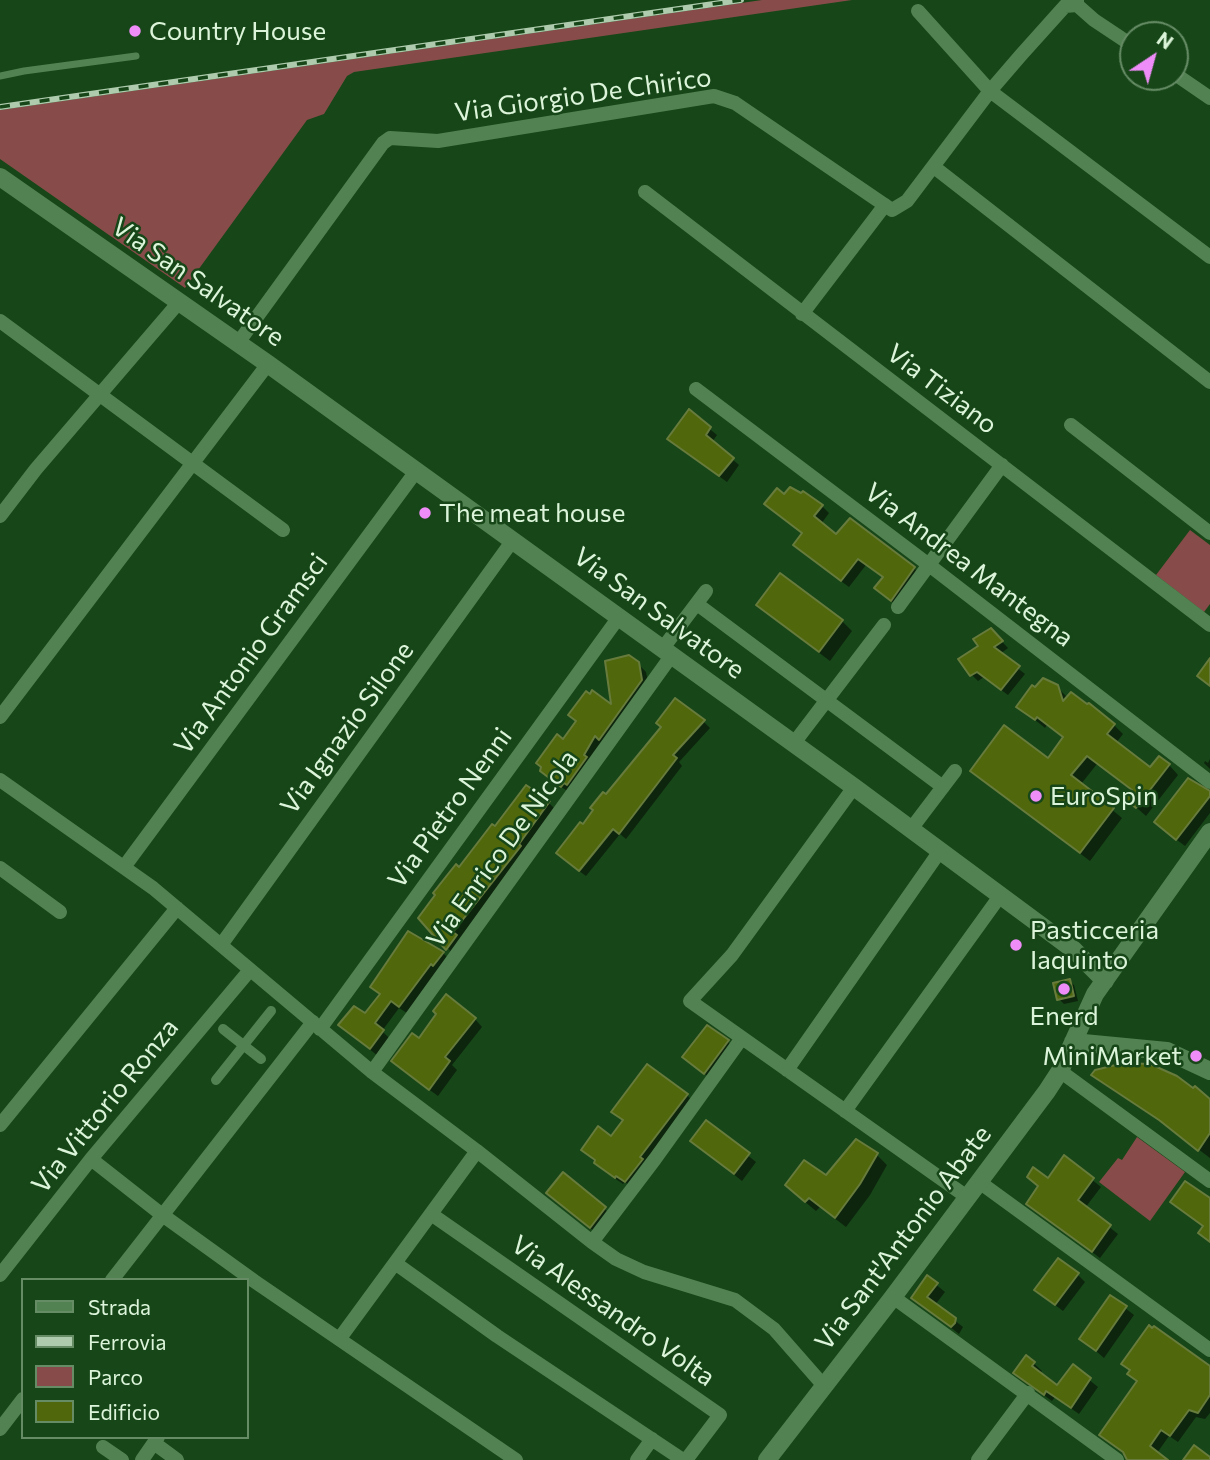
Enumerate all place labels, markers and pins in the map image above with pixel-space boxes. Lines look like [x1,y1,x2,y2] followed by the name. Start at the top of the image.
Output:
[149,15,326,47] place label: Country House
[127,23,143,39] marker: Country House
[439,497,625,529] place label: The meat house
[417,505,433,521] marker: The meat house
[1050,780,1158,812] place label: EuroSpin
[1028,788,1044,804] marker: EuroSpin
[1030,914,1159,976] place label: Pasticceria Iaquinto
[1008,937,1024,953] marker: Pasticceria Iaquinto
[1056,981,1072,997] marker: Enerd
[1030,1000,1098,1032] place label: Enerd
[1043,1040,1182,1072] place label: MiniMarket
[1188,1048,1204,1064] marker: MiniMarket

